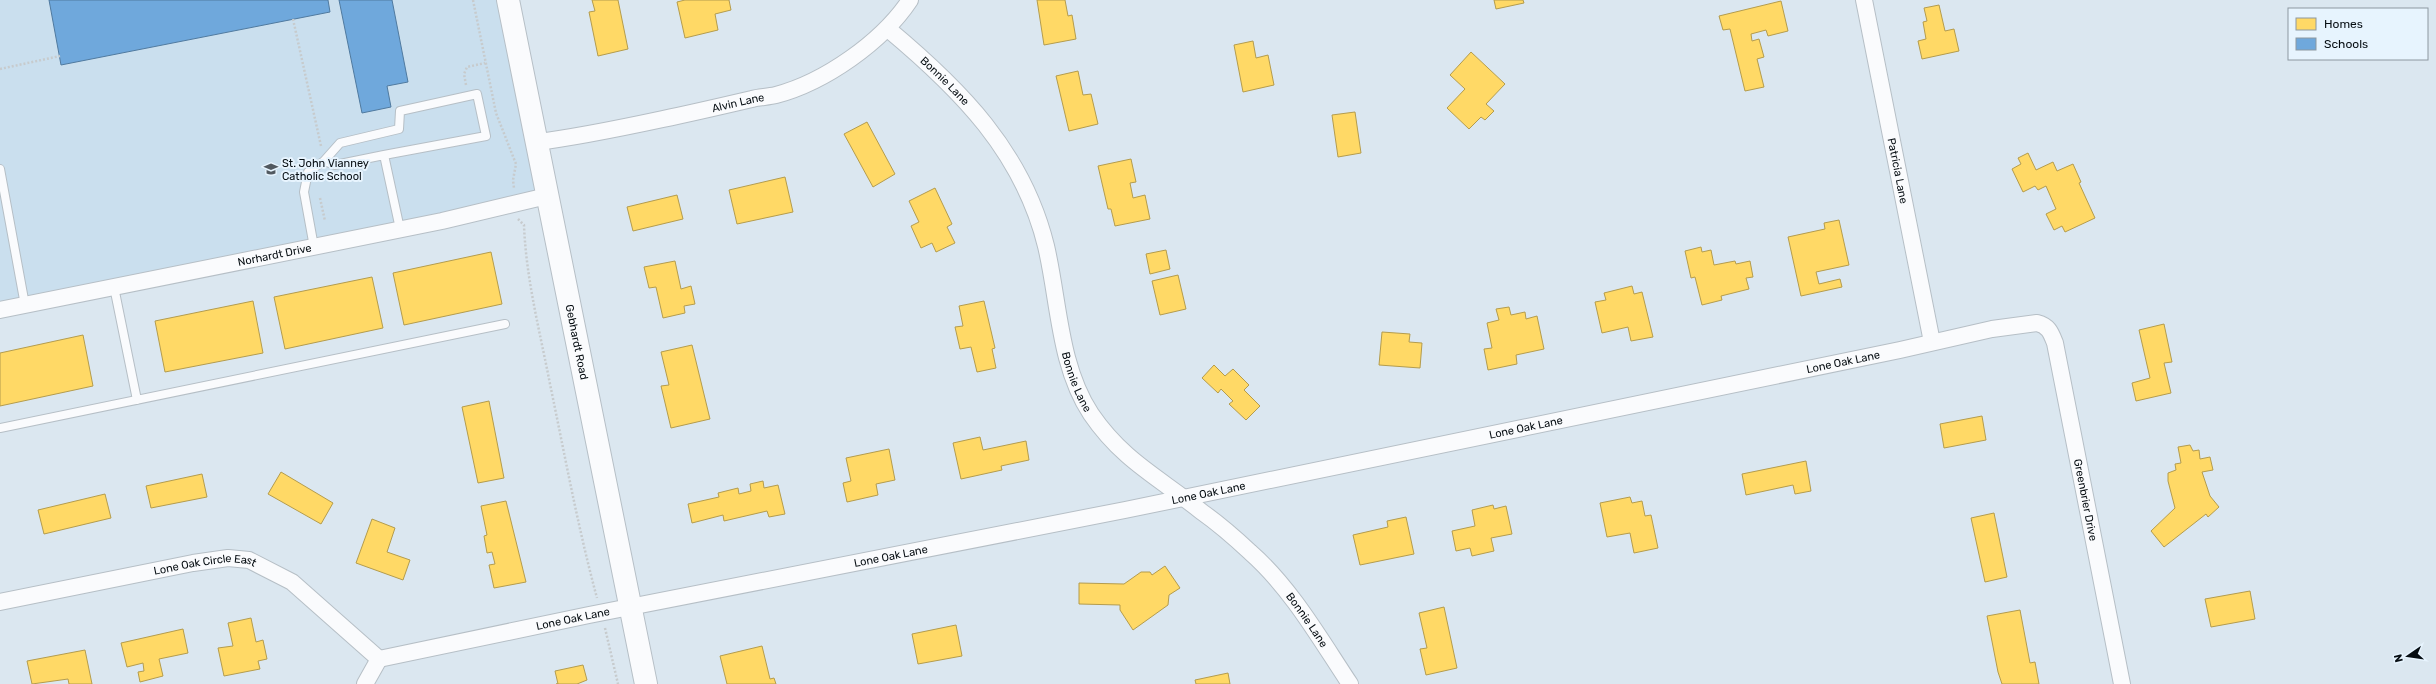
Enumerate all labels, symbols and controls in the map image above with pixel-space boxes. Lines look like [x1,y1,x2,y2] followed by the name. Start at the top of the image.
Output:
[2288,8,2428,60] legend
[2324,17,2363,31] text: Homes
[2324,37,2368,51] text: Schools
[918,54,972,108] street label: Bonnie Lane
[711,90,765,115] street label: Alvin Lane
[1885,137,1911,205] street label: Patricia Lane
[282,157,369,183] place label: St. John Vianney Catholic School
[263,161,279,177] school or university icon: St. John Vianney Catholic School
[236,241,313,269] street label: Norhardt Drive
[563,303,591,381] street label: Gebhardt Road
[1805,348,1881,376] street label: Lone Oak Lane
[1059,350,1095,414] street label: Bonnie Lane
[1488,413,1564,441] street label: Lone Oak Lane
[2071,458,2100,542] street label: Greenbrier Drive
[1171,479,1246,507] street label: Lone Oak Lane
[853,542,929,569] street label: Lone Oak Lane
[153,551,259,577] street label: Lone Oak Circle East
[1284,590,1331,650] street label: Bonnie Lane
[535,605,611,632] street label: Lone Oak Lane
[2388,636,2428,676] north arrow
[2392,653,2406,663] text: N

